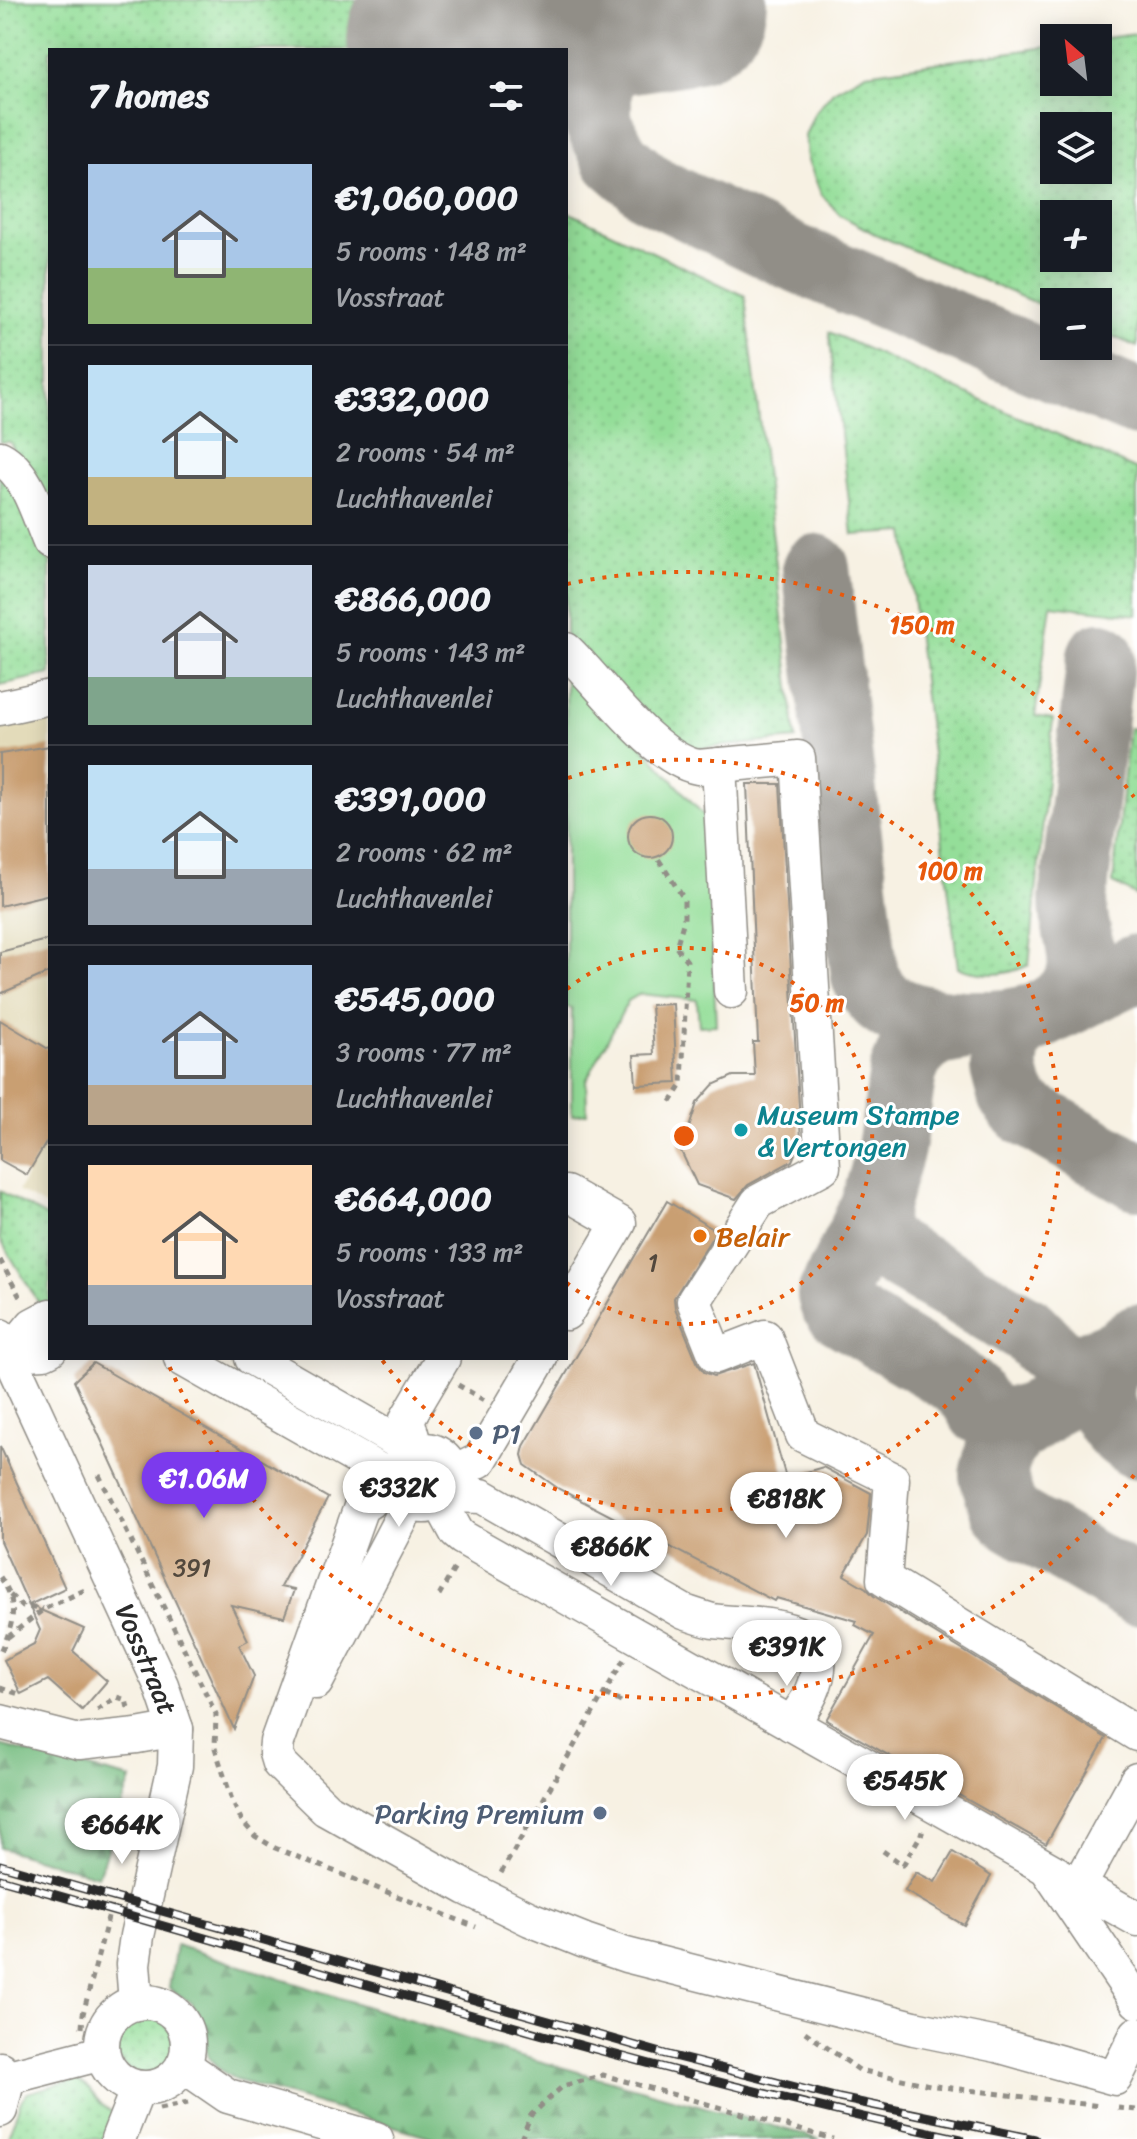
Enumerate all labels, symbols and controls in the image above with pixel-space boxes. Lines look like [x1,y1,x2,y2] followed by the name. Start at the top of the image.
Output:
[1040,24,1112,96] north arrow
[1040,24,1112,360] map controls
[88,66,209,126] text: 7 homes
[484,74,528,118] icon: filters
[1040,112,1112,184] button: layers
[336,168,518,228] text: €1,060,000
[152,196,248,292] icon: home
[1040,200,1112,272] button: +
[336,228,527,274] text: 5 rooms · 148 m²
[336,274,445,320] text: Vosstraat
[1040,288,1112,360] button: −
[336,369,489,429] text: €332,000
[152,397,248,493] icon: home
[336,429,515,475] text: 2 rooms · 54 m²
[336,475,492,521] text: Luchthavenlei
[336,569,491,629] text: €866,000
[152,597,248,693] icon: home
[890,604,955,646] text: 150 m
[336,629,525,675] text: 5 rooms · 143 m²
[336,675,492,721] text: Luchthavenlei
[336,769,486,829] text: €391,000
[152,797,248,893] icon: home
[336,829,513,875] text: 2 rooms · 62 m²
[917,850,983,892] text: 100 m
[336,875,492,921] text: Luchthavenlei
[336,969,495,1029] text: €545,000
[790,982,845,1024] text: 50 m
[152,997,248,1093] icon: home
[336,1029,512,1075] text: 3 rooms · 77 m²
[336,1075,492,1121] text: Luchthavenlei
[757,1090,960,1171] place label: Museum Stampe & Vertongen
[732,1121,750,1139] marker: Museum Stampe & Vertongen
[670,1122,698,1150] centre of rings
[336,1169,492,1229] text: €664,000
[152,1197,248,1293] icon: home
[716,1212,791,1261] place label: Belair
[691,1227,709,1245] marker: Belair
[336,1229,524,1275] text: 5 rooms · 133 m²
[648,1242,658,1284] house number: 1
[336,1275,445,1321] text: Vosstraat
[492,1409,521,1458] place label: P1
[467,1424,485,1442] marker: P1
[139,1452,269,1520] pin: €1.06M
[160,1455,248,1501] text: €1.06M
[343,1461,455,1529] pin: €332K
[361,1464,437,1510] text: €332K
[730,1472,842,1540] pin: €818K
[748,1475,824,1521] text: €818K
[555,1520,667,1588] pin: €866K
[572,1523,650,1569] text: €866K
[173,1547,211,1589] house number: 391
[101,1596,192,1723] street label: Vosstraat
[731,1620,843,1688] pin: €391K
[750,1623,824,1669] text: €391K
[849,1754,961,1822] pin: €545K
[864,1757,946,1803] text: €545K
[375,1789,584,1838] place label: Parking Premium
[66,1798,178,1866] pin: €664K
[83,1801,161,1847] text: €664K
[591,1804,609,1822] marker: Parking Premium

